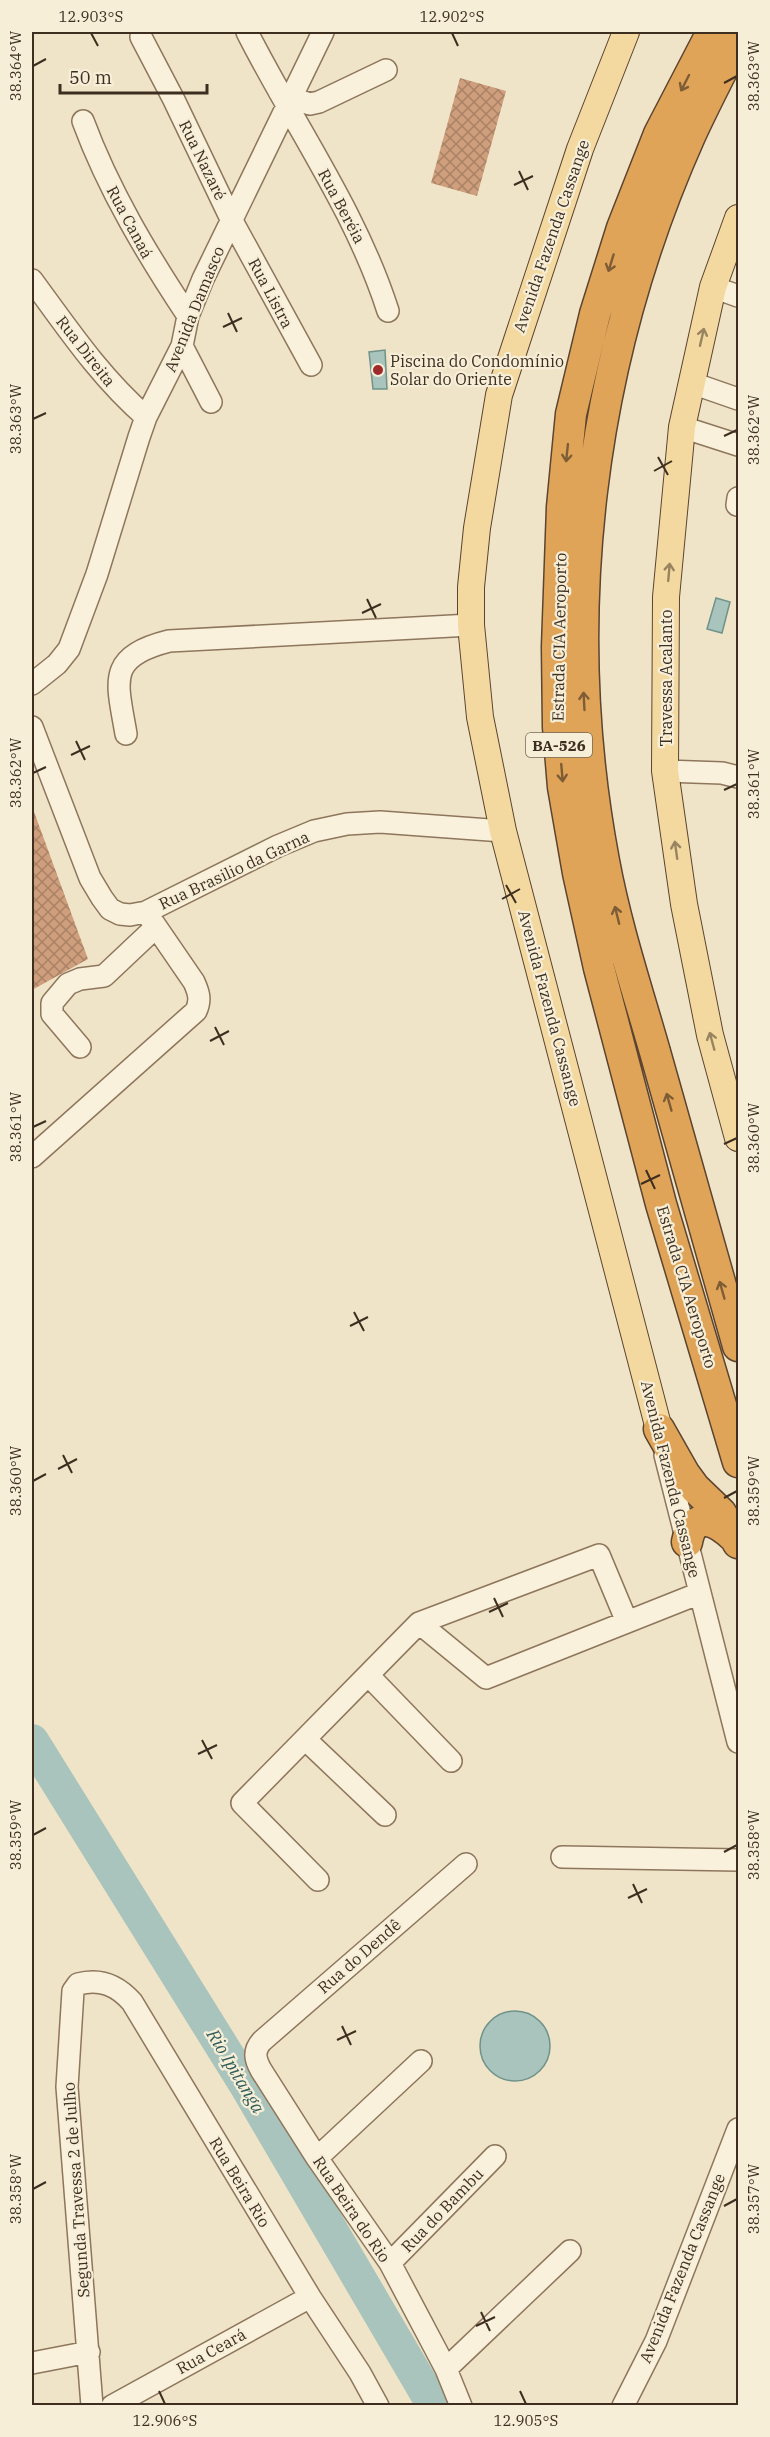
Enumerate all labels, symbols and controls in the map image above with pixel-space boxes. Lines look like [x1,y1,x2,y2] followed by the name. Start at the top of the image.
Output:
[59,7,123,26] text: 12.903°S
[420,7,484,26] text: 12.902°S
[6,30,25,101] text: 38.364°W
[744,40,763,111] text: 38.363°W
[60,57,207,95] scale bar
[69,66,112,89] text: 50 m
[679,74,690,92] one-way arrow
[175,117,231,203] street label: Rua Nazaré
[509,137,593,335] street label: Avenida Fazenda Cassange
[314,165,370,247] street label: Rua Beréia
[102,182,158,262] street label: Rua Canaá
[160,243,228,375] street label: Avenida Damasco
[605,253,616,272] one-way arrow
[244,254,298,332] street label: Rua Listra
[52,312,120,391] street label: Rua Direita
[696,328,708,347] one-way arrow
[390,351,564,389] place label: Piscina do Condomínio Solar do Oriente
[371,363,385,377] marker: Piscina do Condomínio Solar do Oriente
[6,383,25,454] text: 38.363°W
[744,394,763,465] text: 38.362°W
[561,443,572,462] one-way arrow
[548,552,570,722] street label: Estrada CIA Aeroporto
[664,562,675,582] one-way arrow
[656,609,676,747] street label: Travessa Acalanto
[579,692,590,712] one-way arrow
[526,733,592,757] road number: BA-526
[6,737,25,808] text: 38.362°W
[744,748,763,819] text: 38.361°W
[557,763,568,783] one-way arrow
[156,826,313,914] street label: Rua Brasilio da Garna
[671,840,682,860] one-way arrow
[610,905,622,924] one-way arrow
[514,908,586,1108] street label: Avenida Fazenda Cassange
[706,1032,718,1051] one-way arrow
[6,1091,25,1162] text: 38.361°W
[663,1093,674,1112] one-way arrow
[744,1102,763,1173] text: 38.360°W
[653,1203,721,1371] street label: Estrada CIA Aeroporto
[716,1281,728,1300] one-way arrow
[637,1378,705,1580] street label: Avenida Fazenda Cassange
[6,1445,25,1516] text: 38.360°W
[744,1455,763,1526] text: 38.359°W
[6,1799,25,1870] text: 38.359°W
[744,1809,763,1880] text: 38.358°W
[313,1914,405,1998] street label: Rua do Dendê
[201,2024,270,2118] water label: Rio Ipitanga
[58,2082,94,2298] street label: Segunda Travessa 2 de Julho
[205,2133,275,2231] street label: Rua Beira Rio
[309,2152,395,2266] street label: Rua Beira do Rio
[6,2153,25,2224] text: 38.358°W
[744,2163,763,2234] text: 38.357°W
[397,2164,487,2256] street label: Rua do Bambu
[635,2170,729,2366] street label: Avenida Fazenda Cassange
[173,2324,250,2378] street label: Rua Ceará
[133,2411,197,2430] text: 12.906°S
[494,2411,558,2430] text: 12.905°S

